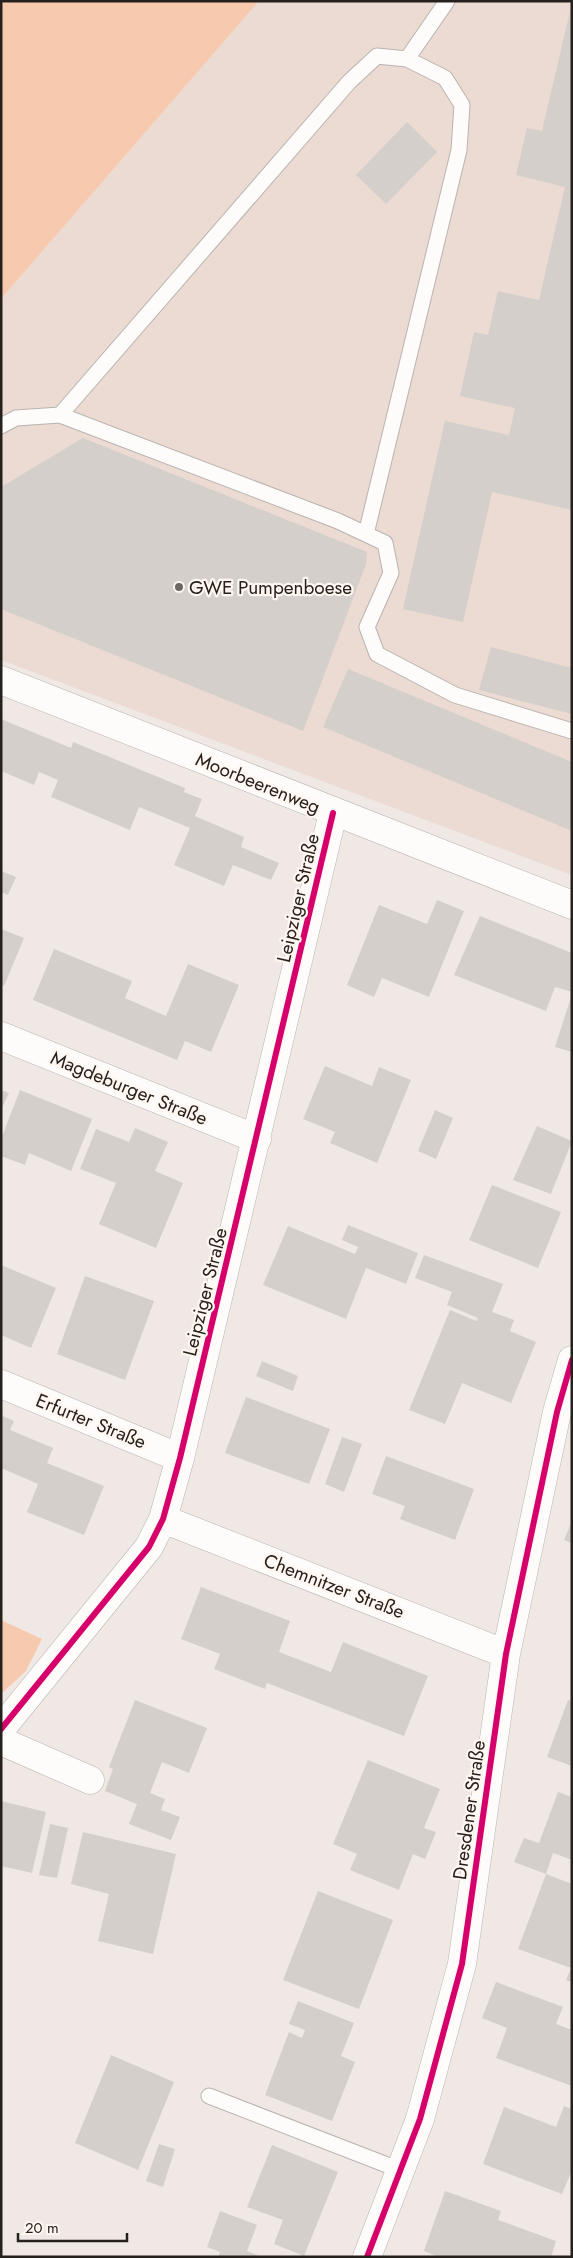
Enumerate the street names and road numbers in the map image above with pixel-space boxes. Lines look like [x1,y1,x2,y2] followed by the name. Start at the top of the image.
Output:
[192,746,324,820] street label: Moorbeerenweg
[270,831,326,965] street label: Leipziger Straße
[47,1044,212,1132] street label: Magdeburger Straße
[176,1225,234,1359] street label: Leipziger Straße
[32,1387,150,1455] street label: Erfurter Straße
[260,1547,408,1625] street label: Chemnitzer Straße
[446,1738,492,1881] street label: Dresdener Straße

